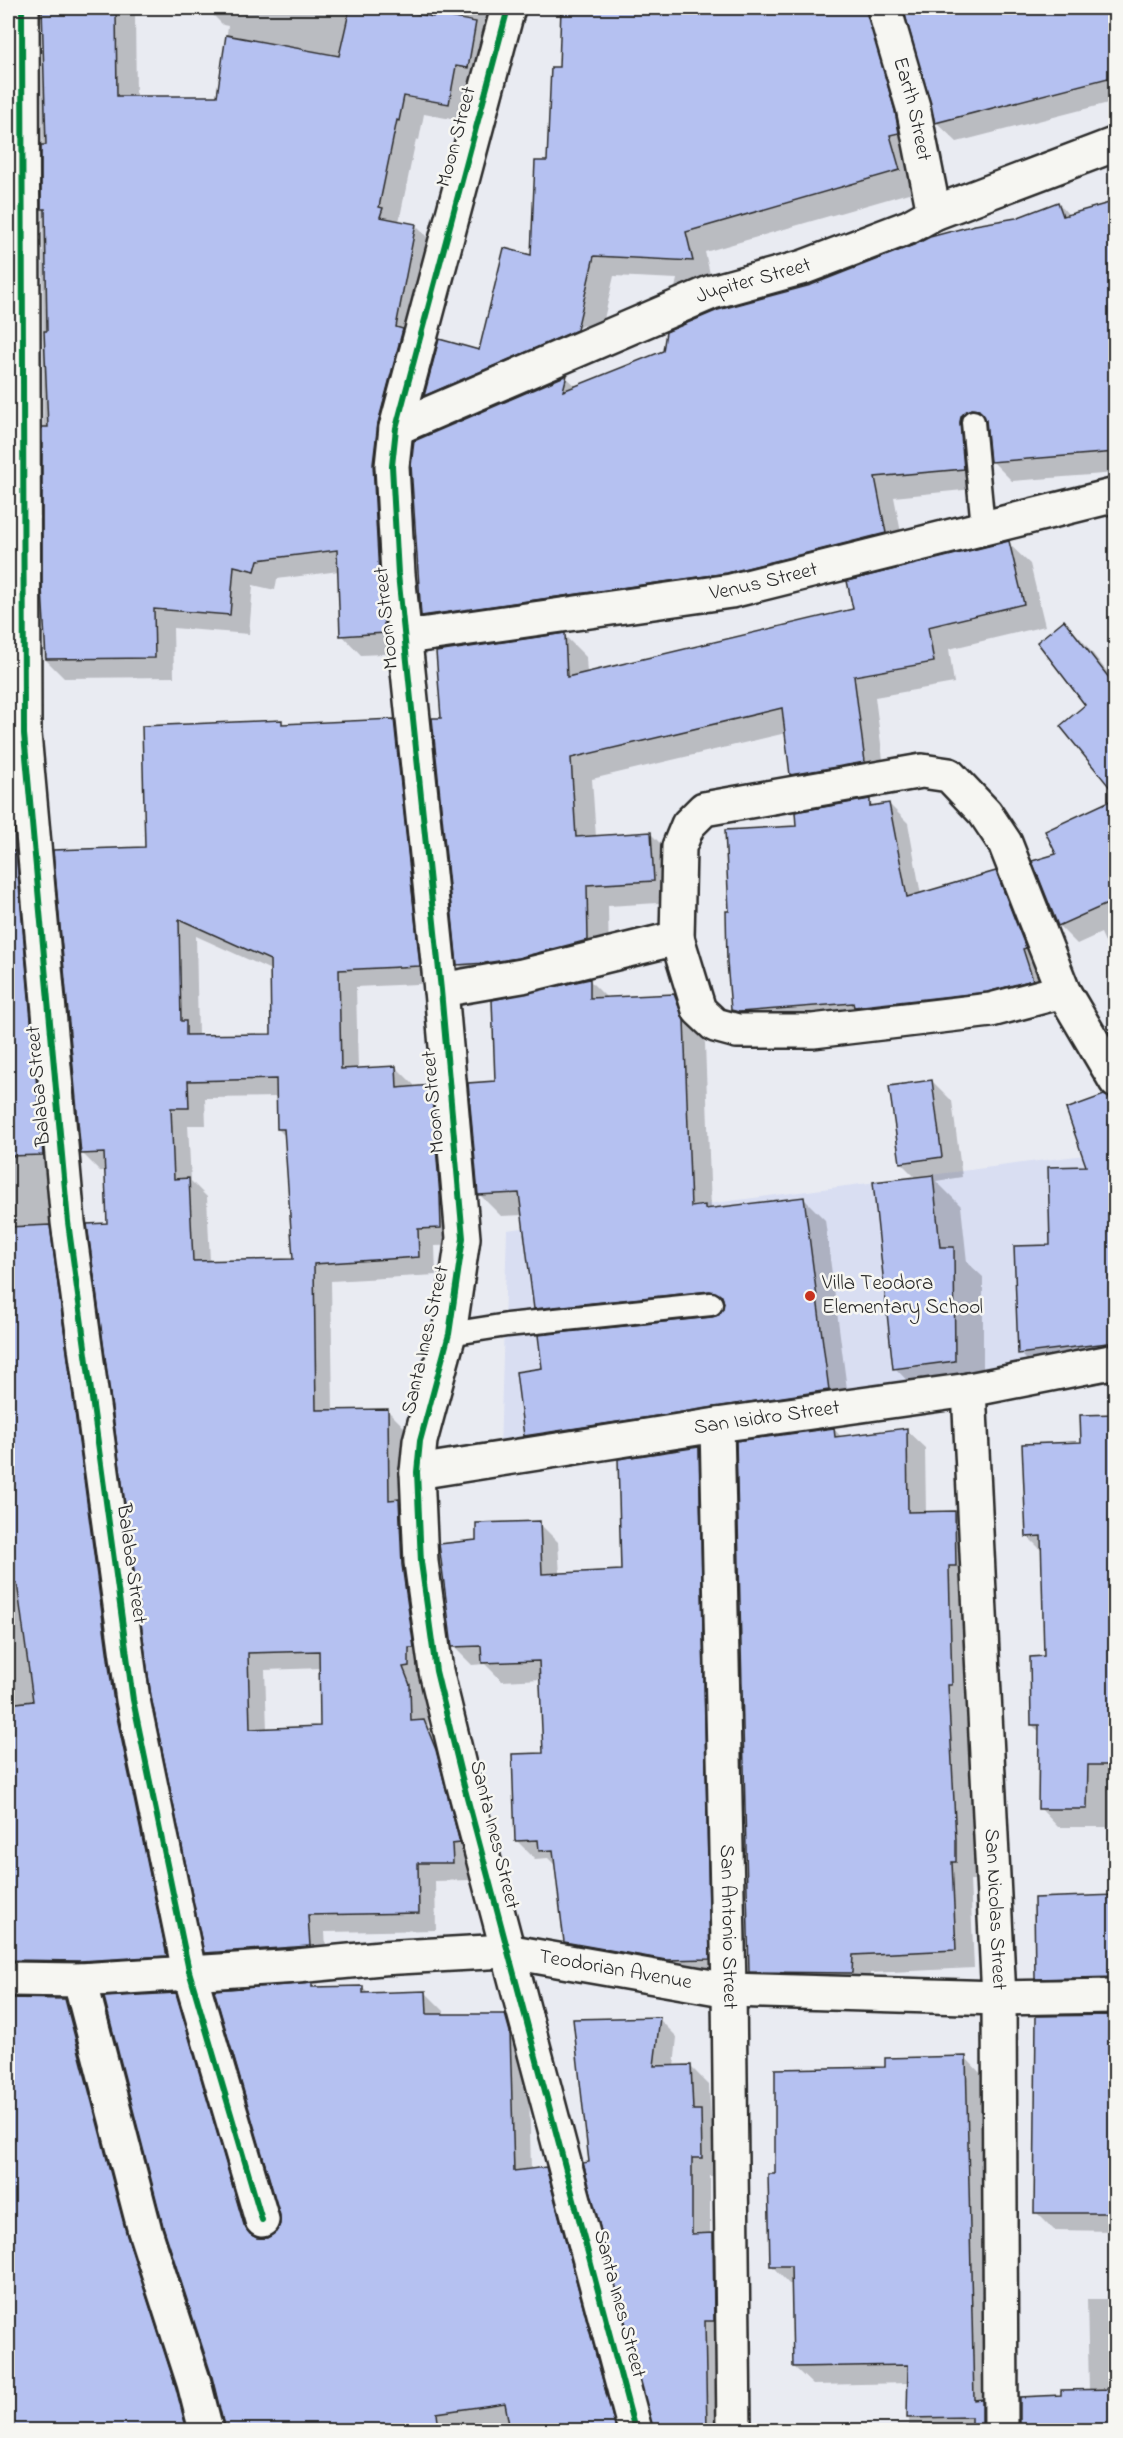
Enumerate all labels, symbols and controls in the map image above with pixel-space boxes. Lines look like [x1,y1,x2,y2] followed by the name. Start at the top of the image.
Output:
[884,54,938,164] street label: Earth Street
[429,83,485,191] street label: Moon Street
[691,251,816,312] street label: Jupiter Street
[707,555,821,609] street label: Venus Street
[367,565,407,671] street label: Moon Street
[19,1024,59,1149] street label: Balaba Street
[415,1049,453,1155] street label: Moon Street
[394,1262,458,1418] street label: Santa Ines Street
[821,1269,983,1325] place label: Villa Teodora Elementary School
[803,1289,817,1303] marker: Villa Teodora Elementary School
[692,1393,842,1443] street label: San Isidro Street
[108,1501,154,1626] street label: Balaba Street
[461,1757,527,1913] street label: Santa Ines Street
[976,1828,1014,1991] street label: San Nicolas Street
[711,1844,744,2010] street label: San Antonio Street
[536,1942,695,1998] street label: Teodorian Avenue
[585,2227,653,2381] street label: Santa Ines Street

